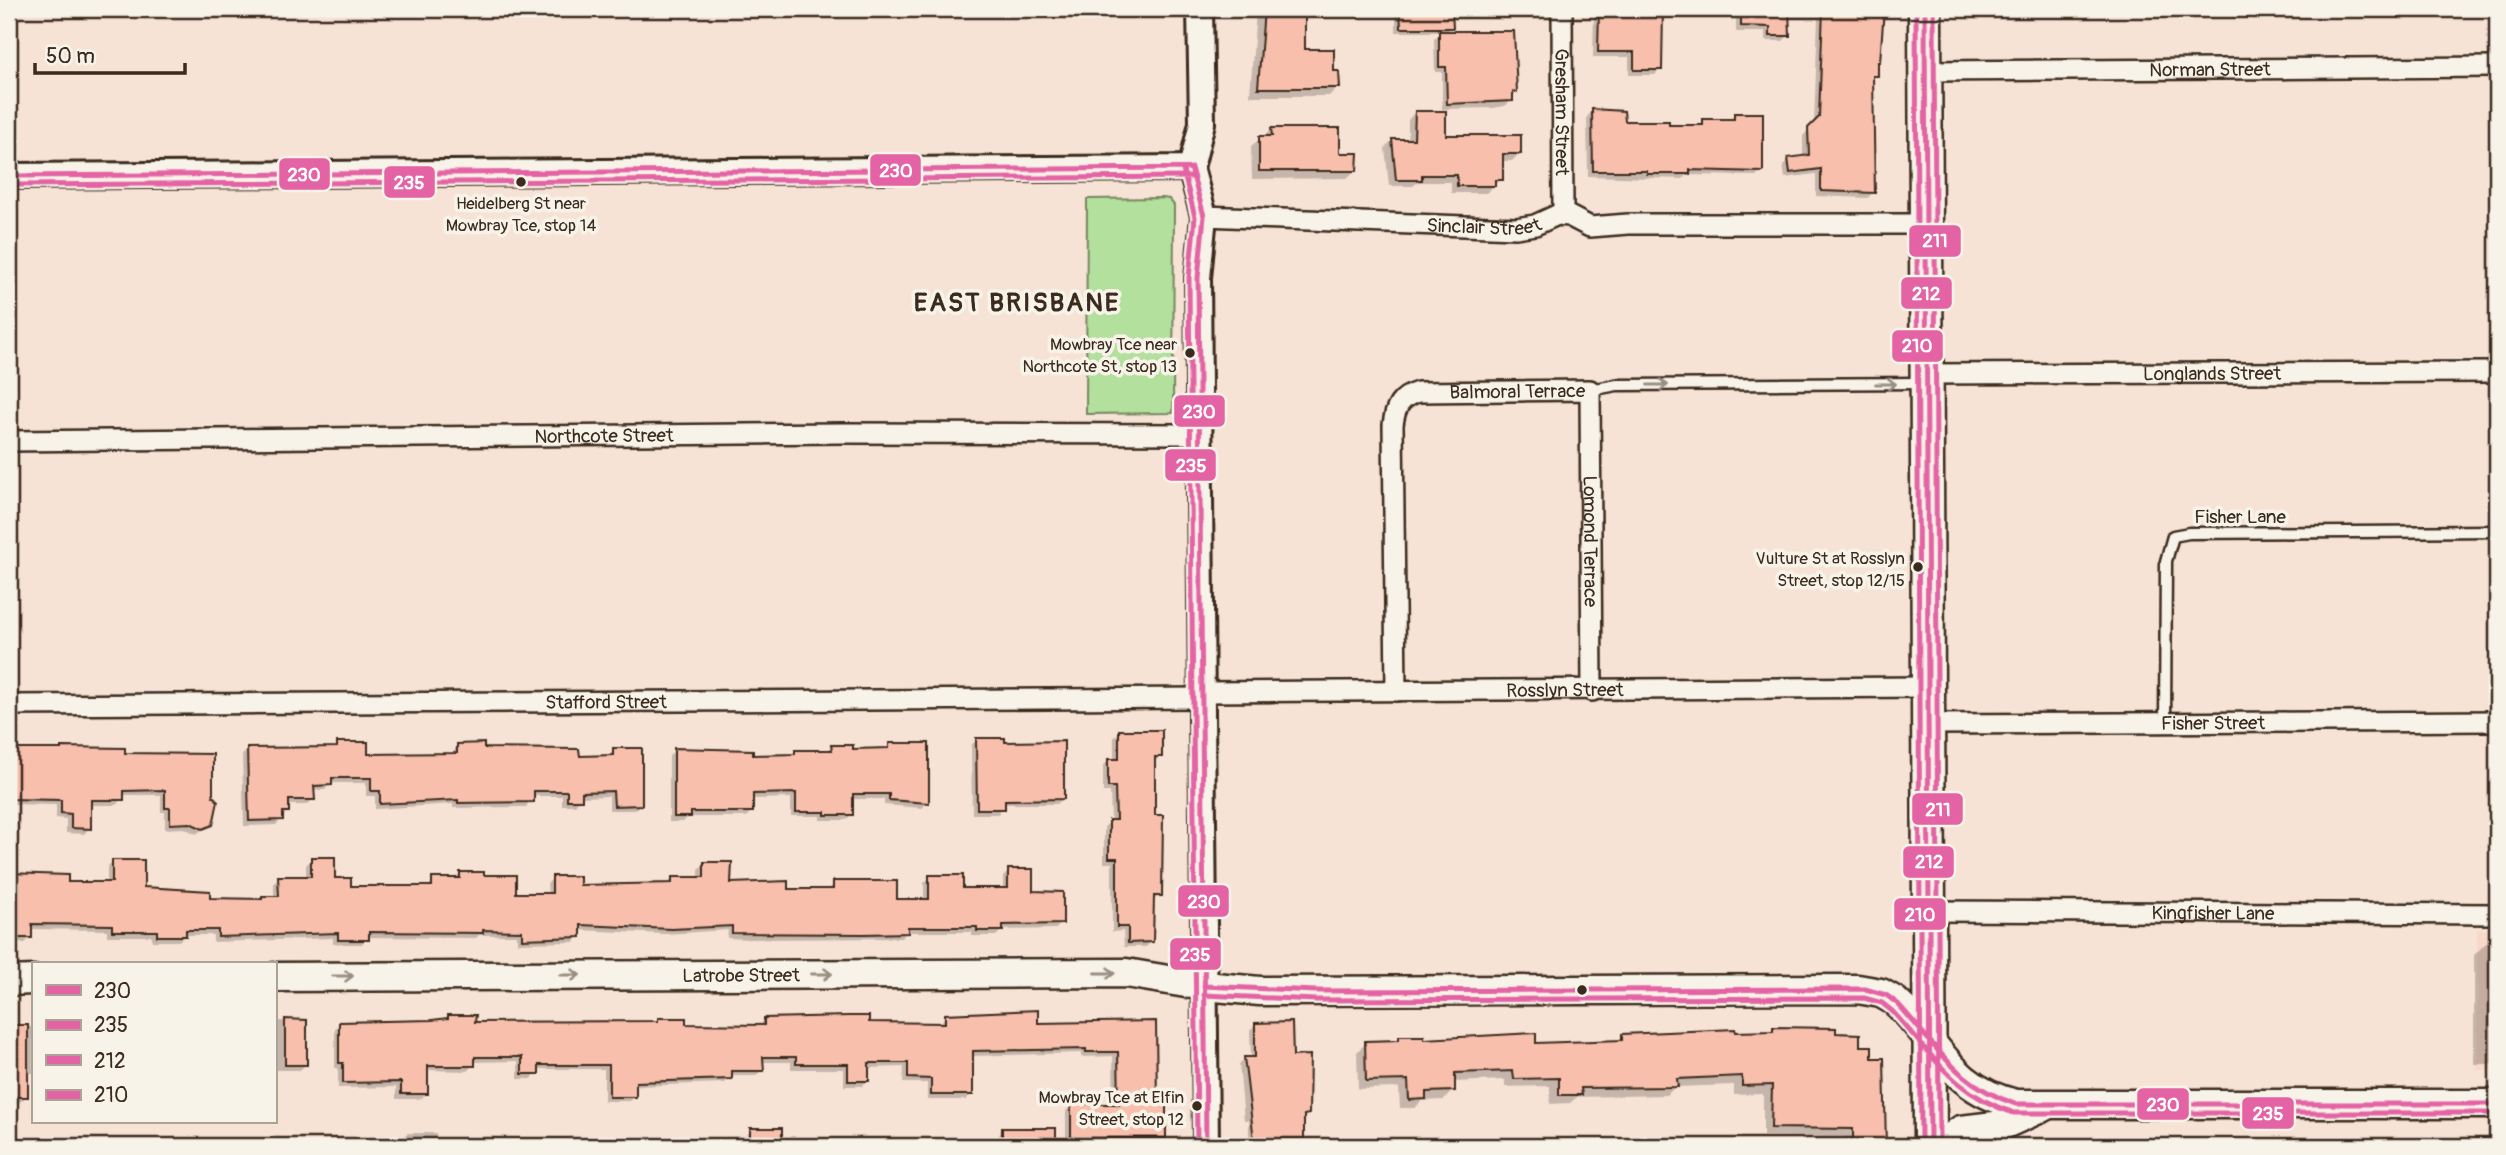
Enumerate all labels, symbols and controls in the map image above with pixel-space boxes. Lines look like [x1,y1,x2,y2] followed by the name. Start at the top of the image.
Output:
[35,32,186,76] scale bar
[46,43,95,70] text: 50 m
[1549,48,1574,176] street label: Gresham Street
[2149,58,2271,82] street label: Norman Street
[869,153,922,187] line badge: 230
[278,157,331,191] line badge: 230
[879,159,913,183] text: 230
[287,163,321,187] text: 230
[383,165,436,199] line badge: 235
[394,171,424,195] text: 235
[514,175,528,189] marker: Heidelberg St near Mowbray Tce, stop 14
[446,193,596,236] place label: Heidelberg St near Mowbray Tce, stop 14
[1426,213,1546,241] street label: Sinclair Street
[1908,224,1962,258] line badge: 211
[1922,229,1948,253] text: 211
[1900,276,1953,310] line badge: 212
[1912,282,1941,306] text: 212
[914,287,1120,319] district label: EAST BRISBANE
[1891,329,1944,363] line badge: 210
[1022,334,1177,377] place label: Mowbray Tce near Northcote St, stop 13
[1901,334,1933,358] text: 210
[1183,346,1197,360] marker: Mowbray Tce near Northcote St, stop 13
[2143,362,2281,386] street label: Longlands Street
[1874,377,1897,391] one-way arrow
[1647,378,1670,392] one-way arrow
[1449,379,1586,405] street label: Balmoral Terrace
[1173,394,1226,428] line badge: 230
[1182,400,1216,424] text: 230
[534,424,674,449] street label: Northcote Street
[1164,448,1217,482] line badge: 235
[1176,454,1206,478] text: 235
[1578,475,1602,608] street label: Lomond Terrace
[2194,505,2286,529] street label: Fisher Lane
[1756,548,1905,591] place label: Vulture St at Rosslyn Street, stop 12/15
[1911,560,1925,574] marker: Vulture St at Rosslyn Street, stop 12/15
[1506,678,1624,703] street label: Rosslyn Street
[545,690,667,715] street label: Stafford Street
[2161,711,2265,736] street label: Fisher Street
[1911,792,1964,826] line badge: 211
[1925,798,1951,822] text: 211
[1902,845,1955,879] line badge: 212
[1915,850,1944,874] text: 212
[1177,884,1230,918] line badge: 230
[1187,890,1221,914] text: 230
[1893,897,1947,931] line badge: 210
[2151,901,2275,926] street label: Kingfisher Lane
[1904,903,1936,927] text: 210
[1169,937,1222,971] line badge: 235
[1180,943,1210,967] text: 235
[32,962,276,1124] legend
[682,964,800,988] street label: Latrobe Street
[1093,966,1116,980] one-way arrow
[811,967,834,981] one-way arrow
[559,968,582,982] one-way arrow
[331,969,354,983] one-way arrow
[94,978,131,1005] text: 230
[1575,983,1589,997] unlabelled marker
[94,1012,128,1039] text: 235
[94,1048,126,1075] text: 212
[94,1082,128,1109] text: 210
[1039,1087,1184,1130] place label: Mowbray Tce at Elfin Street, stop 12
[2136,1087,2190,1121] line badge: 230
[2146,1093,2180,1117] text: 230
[2241,1096,2295,1130] line badge: 235
[1190,1099,1204,1113] marker: Mowbray Tce at Elfin Street, stop 12
[2253,1102,2283,1126] text: 235

